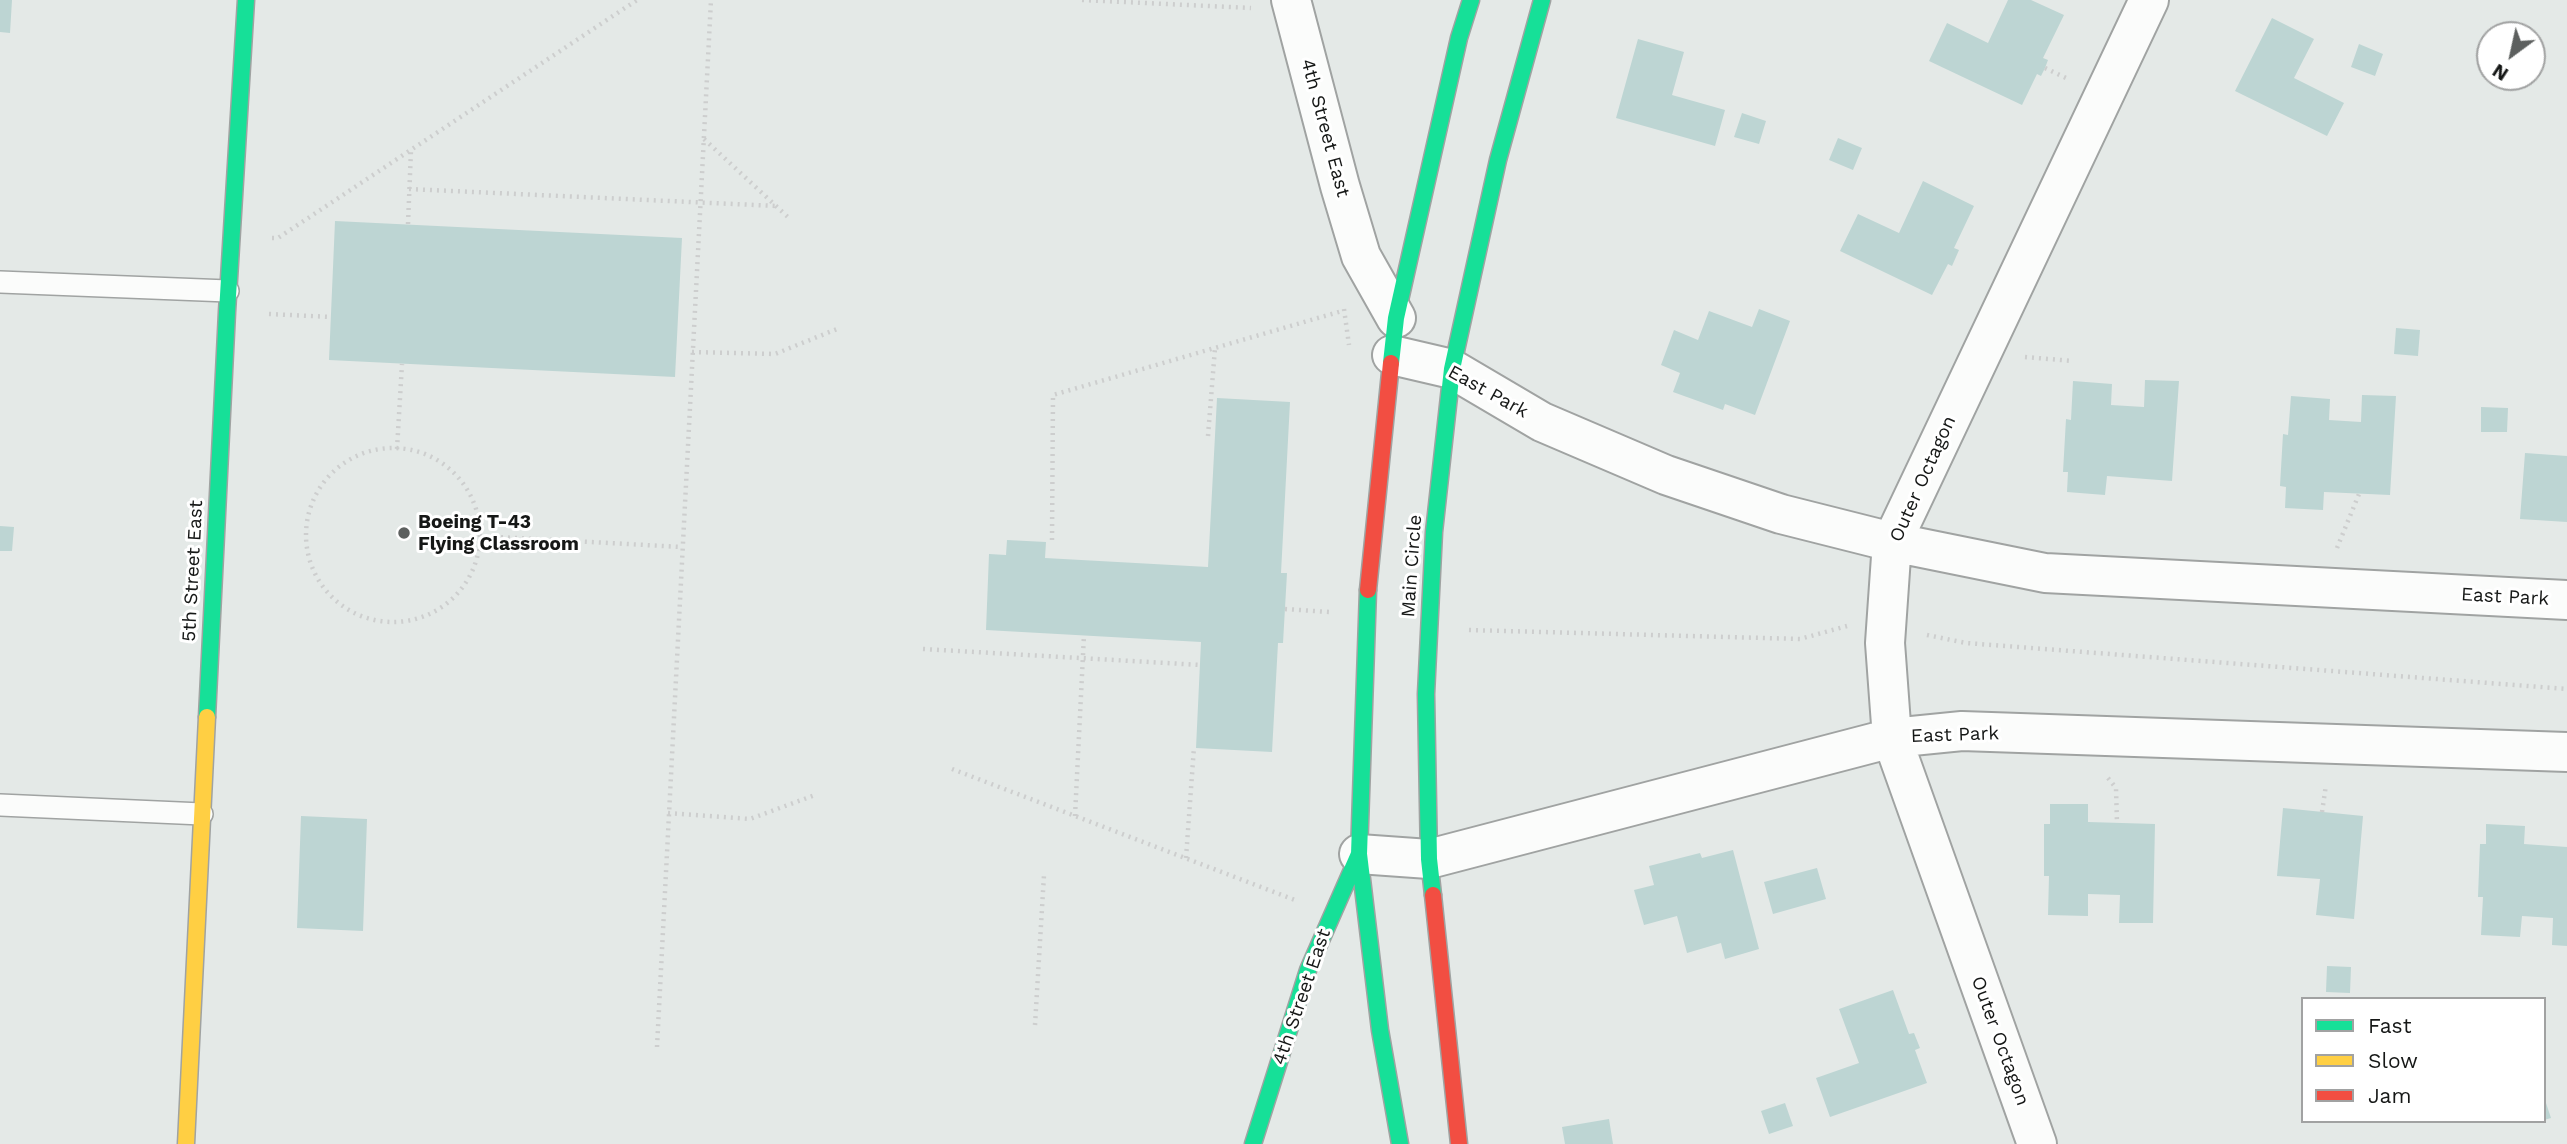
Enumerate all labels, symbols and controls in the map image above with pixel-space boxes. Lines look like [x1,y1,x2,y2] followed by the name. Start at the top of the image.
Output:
[2476,21,2546,91] north arrow
[1296,56,1354,200] street label: 4th Street East
[2488,59,2513,86] text: N
[1444,361,1532,423] street label: East Park
[1885,412,1961,546] street label: Outer Octagon
[178,500,208,642] street label: 5th Street East
[418,511,579,555] place label: Boeing T-43 Flying Classroom
[1397,514,1427,618] street label: Main Circle
[396,525,412,541] marker: Boeing T-43 Flying Classroom
[2460,583,2550,611] street label: East Park
[1911,722,1999,748] street label: East Park
[1268,926,1336,1068] street label: 4th Street East
[1966,973,2034,1109] street label: Outer Octagon
[2301,997,2546,1123] legend
[2368,1013,2412,1038] text: Fast
[2368,1048,2418,1073] text: Slow
[2368,1083,2411,1108] text: Jam

